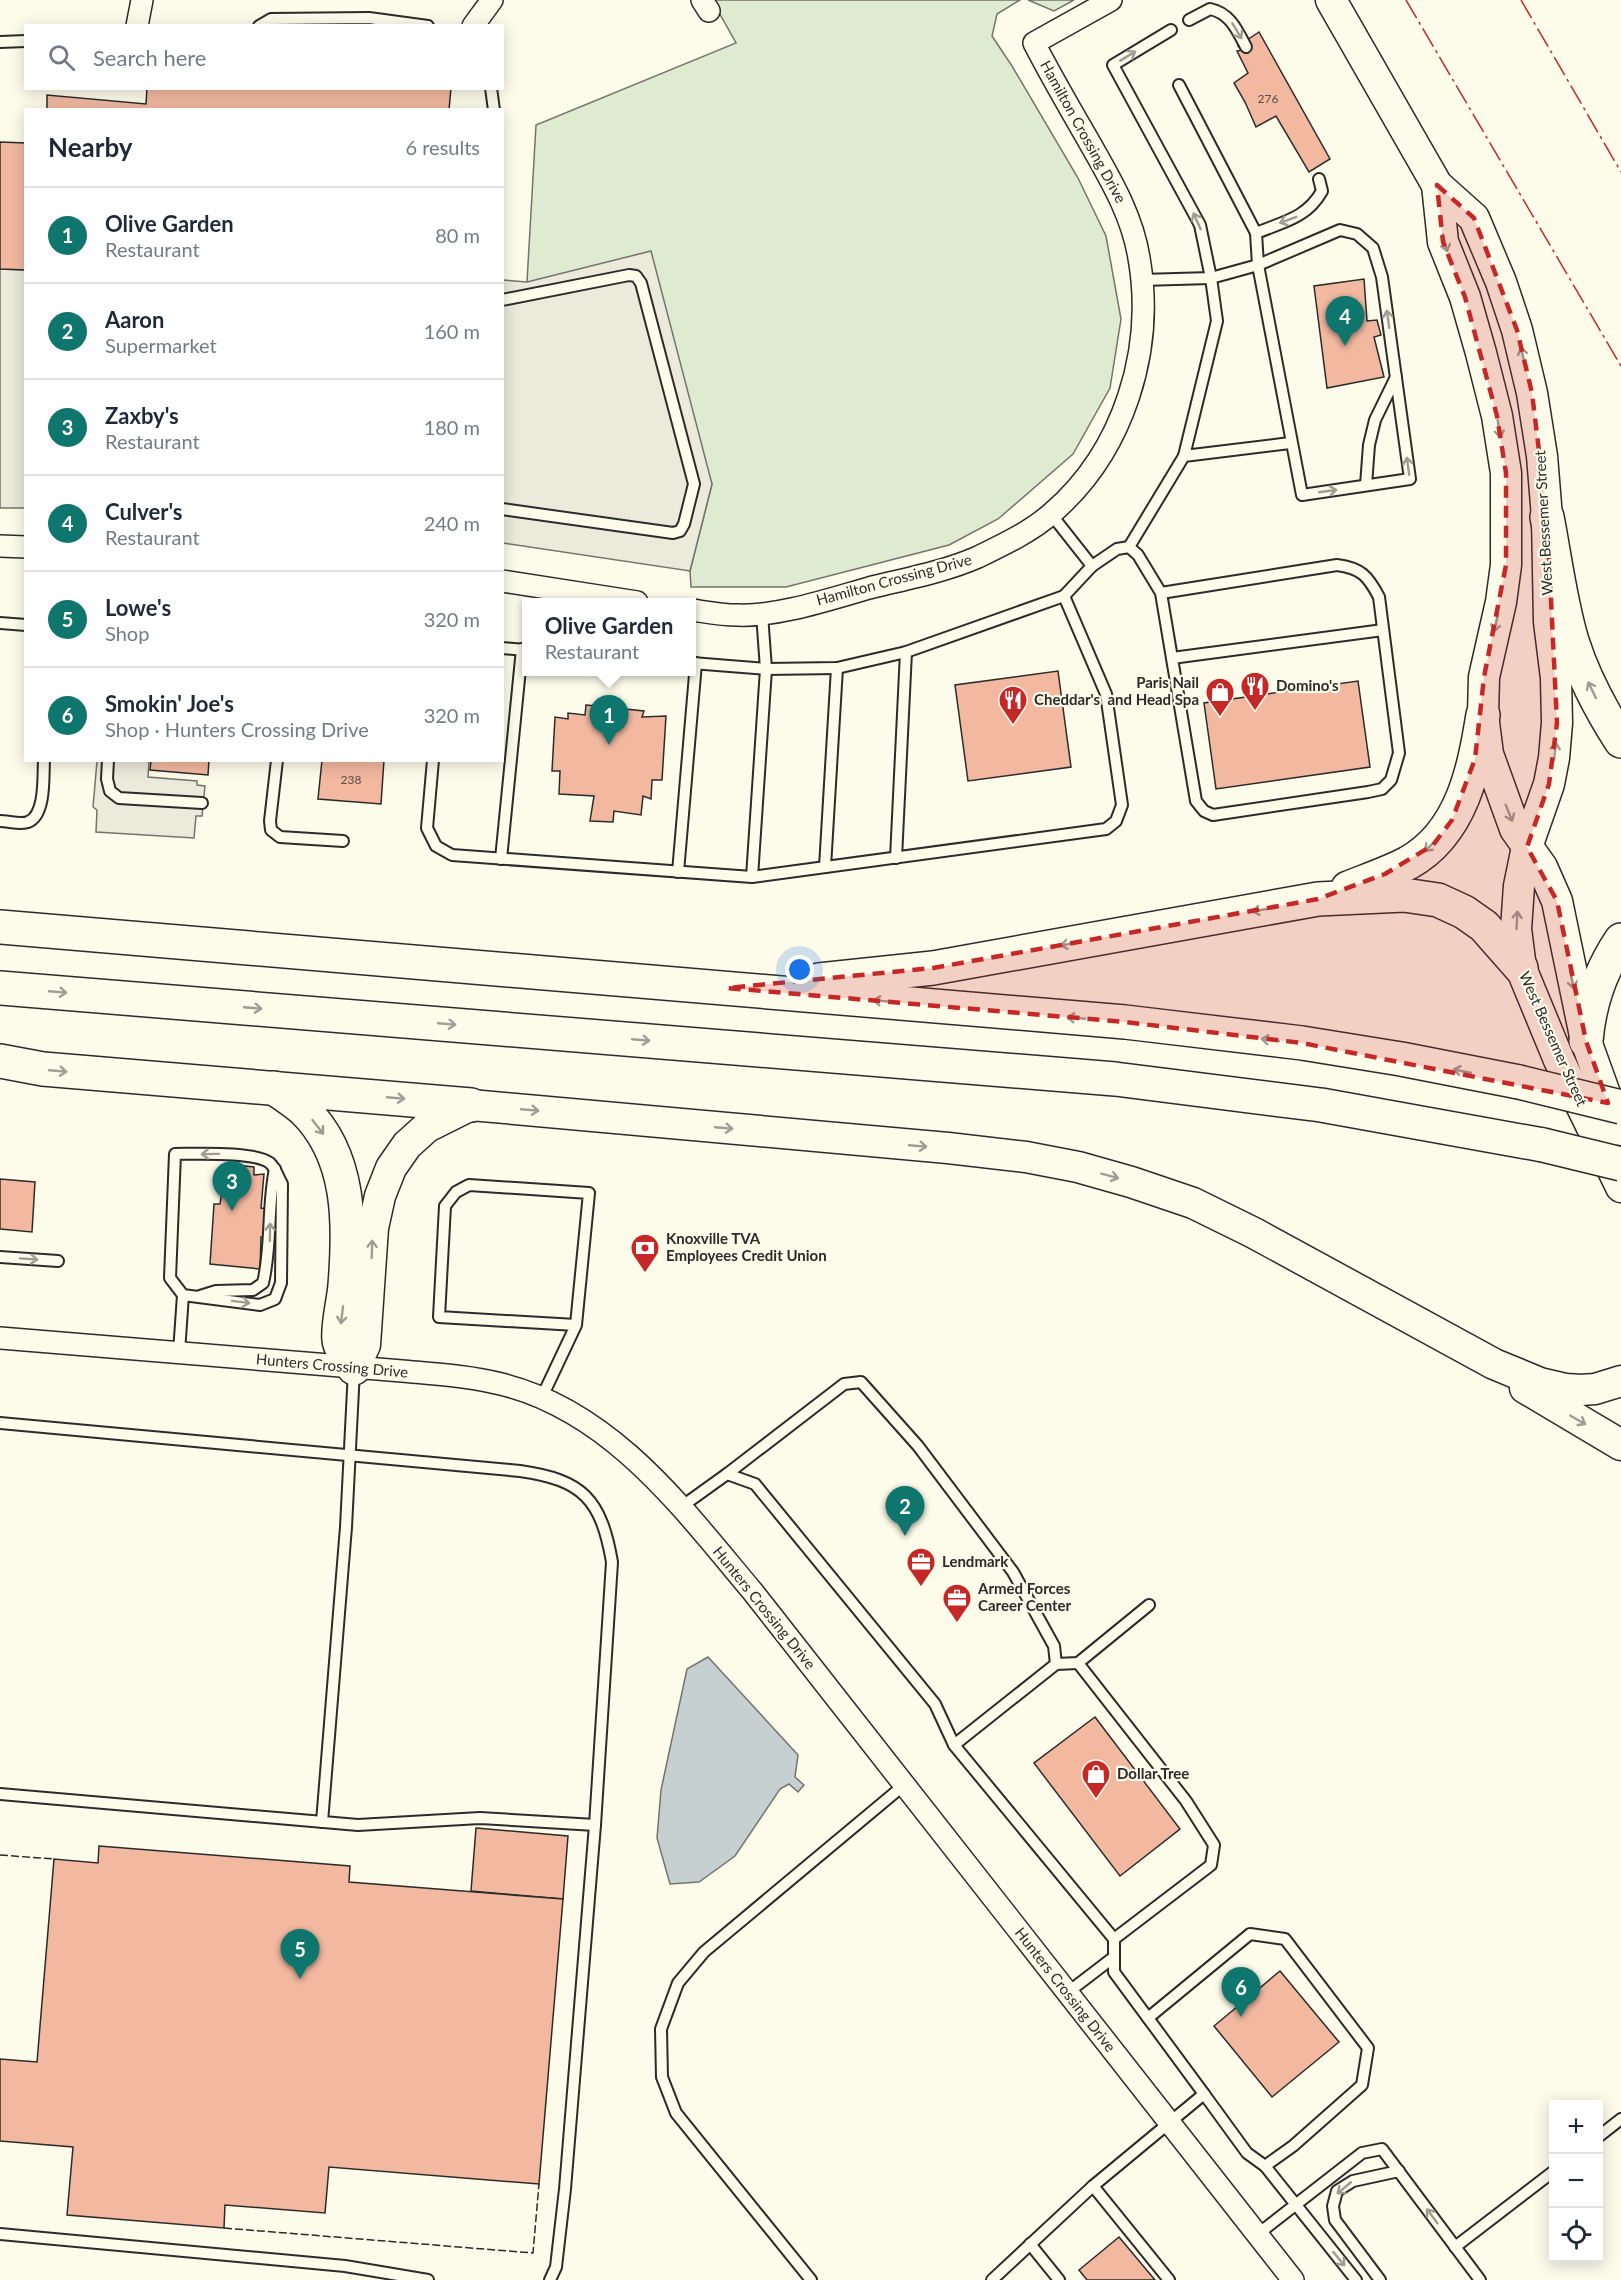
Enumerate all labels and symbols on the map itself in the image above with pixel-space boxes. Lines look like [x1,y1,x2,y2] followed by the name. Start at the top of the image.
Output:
[1231,22,1243,39] one-way arrow
[1119,49,1136,61] one-way arrow
[1037,57,1131,206] street label: Hamilton Crossing Drive
[1258,91,1278,106] house number: 276
[1190,212,1201,230] one-way arrow
[1279,215,1298,226] one-way arrow
[1439,233,1451,252] one-way arrow
[1326,296,1364,346] pin: 4
[1382,309,1393,329] one-way arrow
[1517,346,1529,365] one-way arrow
[1494,419,1505,439] one-way arrow
[1530,449,1556,596] street label: West Bessemer Street
[1403,456,1414,476] one-way arrow
[1317,485,1337,496] one-way arrow
[814,550,974,608] street label: Hamilton Crossing Drive
[1490,613,1502,632] one-way arrow
[1239,670,1271,712] restaurant icon: Domino's
[1107,673,1199,708] place label: Paris Nail and Head Spa
[1204,676,1236,718] shop icon: Paris Nail and Head Spa
[1276,676,1339,694] place label: Domino's
[1586,682,1598,700] one-way arrow
[997,684,1029,726] restaurant icon: Cheddar's
[1034,690,1101,708] place label: Cheddar's
[590,696,628,745] pin: 1
[1550,742,1561,762] one-way arrow
[341,772,361,787] house number: 238
[1504,803,1515,821] one-way arrow
[1424,837,1439,852] one-way arrow
[1251,904,1271,915] one-way arrow
[1511,910,1522,930] one-way arrow
[1059,939,1079,950] one-way arrow
[785,955,814,984] your location
[1516,968,1592,1109] street label: West Bessemer Street
[1567,970,1578,989] one-way arrow
[48,987,68,998] one-way arrow
[872,995,892,1006] one-way arrow
[242,1003,262,1014] one-way arrow
[1066,1012,1086,1023] one-way arrow
[437,1019,456,1030] one-way arrow
[1260,1034,1280,1045] one-way arrow
[631,1035,651,1046] one-way arrow
[47,1065,67,1076] one-way arrow
[1453,1065,1472,1076] one-way arrow
[385,1093,405,1104] one-way arrow
[519,1105,539,1116] one-way arrow
[311,1119,324,1135] one-way arrow
[713,1123,733,1134] one-way arrow
[908,1141,927,1152] one-way arrow
[200,1148,220,1160] one-way arrow
[212,1162,252,1211] pin: 3
[1100,1171,1119,1182] one-way arrow
[264,1223,275,1243] one-way arrow
[666,1229,827,1264] place label: Knoxville TVA Employees Credit Union
[629,1232,661,1274] bank icon: Knoxville TVA Employees Credit Union
[366,1240,378,1260] one-way arrow
[18,1254,38,1265] one-way arrow
[231,1297,250,1308] one-way arrow
[336,1304,347,1324] one-way arrow
[255,1349,409,1381] street label: Hunters Crossing Drive
[1569,1414,1586,1426] one-way arrow
[886,1486,924,1536] pin: 2
[710,1542,820,1673] street label: Hunters Crossing Drive
[905,1546,937,1588] office icon: Lendmark
[942,1552,1009,1570] place label: Lendmark
[977,1579,1072,1614] place label: Armed Forces Career Center
[941,1582,973,1624] office icon: Armed Forces Career Center
[1080,1758,1112,1800] shop icon: Dollar Tree
[1117,1764,1189,1782] place label: Dollar Tree
[1012,1924,1120,2055] street label: Hunters Crossing Drive
[280,1930,320,1979] pin: 5
[1222,1968,1260,2017] pin: 6
[1336,2181,1352,2194] one-way arrow
[1426,2209,1439,2225] one-way arrow
[1333,2251,1346,2267] one-way arrow

